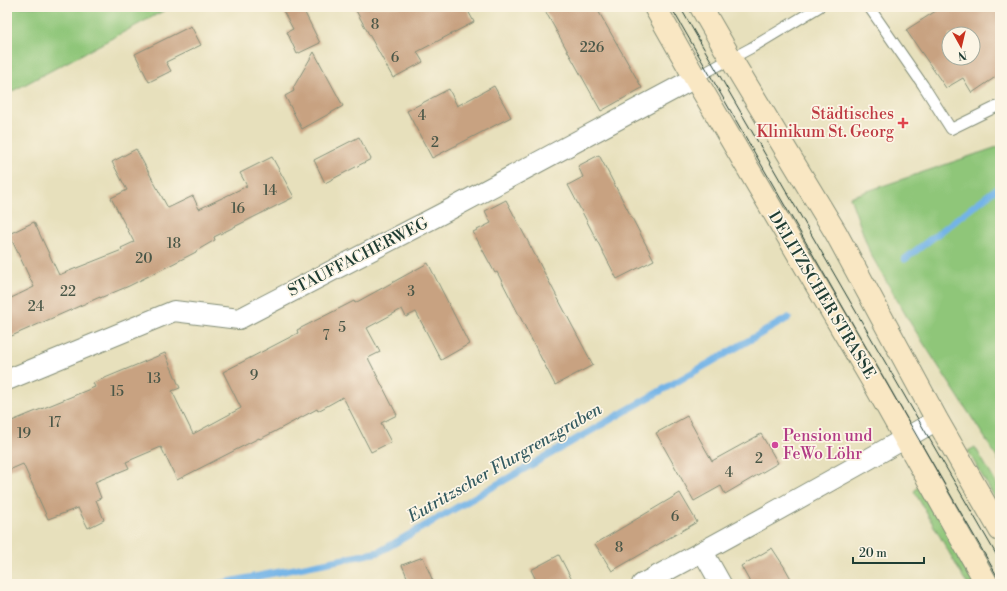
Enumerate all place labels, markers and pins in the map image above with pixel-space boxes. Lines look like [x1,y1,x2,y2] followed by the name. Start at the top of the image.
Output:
[757,104,895,142] place label: Städtisches Klinikum St. Georg
[897,117,909,129] marker: Städtisches Klinikum St. Georg
[783,426,872,464] place label: Pension und FeWo Löhr
[770,440,780,450] marker: Pension und FeWo Löhr

